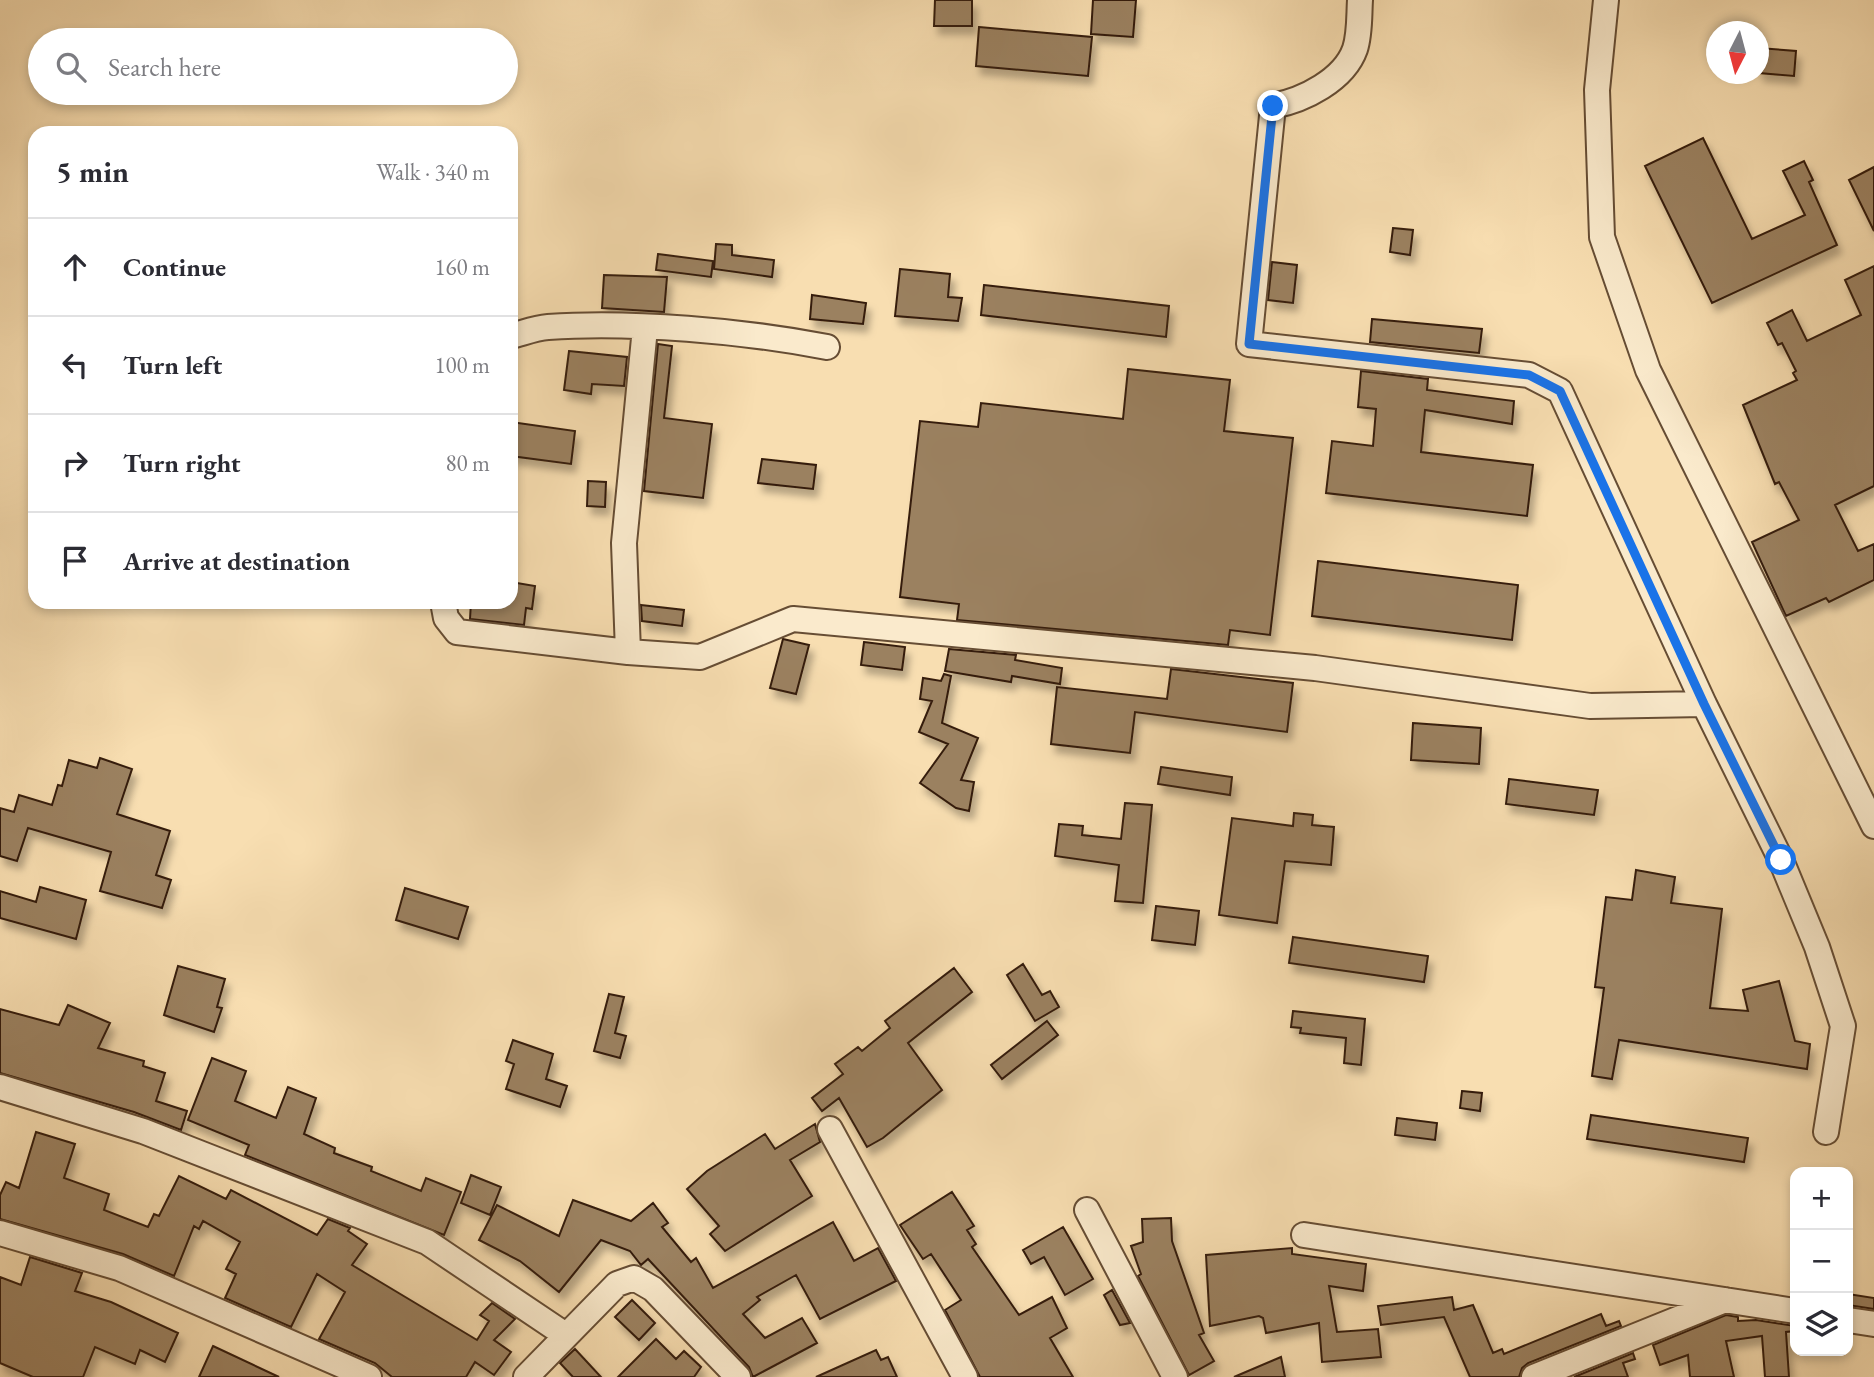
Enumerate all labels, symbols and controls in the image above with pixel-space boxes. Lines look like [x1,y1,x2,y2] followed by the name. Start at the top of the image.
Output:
[1706,21,1769,84] north arrow
[28,28,518,105] search box
[52,48,90,86] icon: search
[108,50,221,84] text: Search here
[1257,90,1288,121] route end
[56,152,129,191] text: 5 min
[376,157,490,187] text: Walk · 340 m
[56,248,94,286] icon: ahead
[123,250,226,284] text: Continue
[434,252,490,282] text: 160 m
[56,346,94,384] icon: left
[123,348,222,382] text: Turn left
[434,350,490,380] text: 100 m
[56,444,94,482] icon: right
[123,446,241,480] text: Turn right
[445,448,490,478] text: 80 m
[56,542,94,580] icon: arrive
[123,544,350,578] text: Arrive at destination
[1765,844,1796,875] route start
[1790,1167,1853,1356] map controls
[1790,1167,1853,1230] button: +
[1790,1230,1853,1293] button: −
[1790,1293,1853,1356] button: layers

